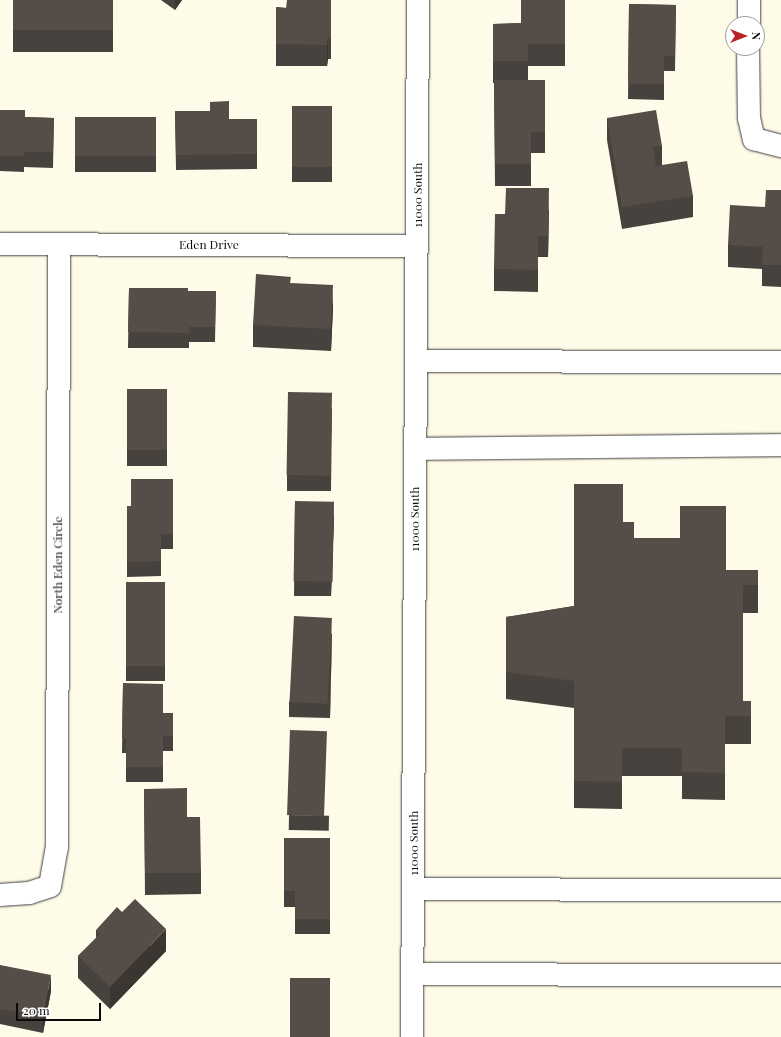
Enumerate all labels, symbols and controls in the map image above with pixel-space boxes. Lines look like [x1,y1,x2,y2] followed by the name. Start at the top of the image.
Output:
[725,16,765,56] north arrow
[749,32,764,40] text: N
[411,163,425,227] street label: 11000 South
[179,238,239,252] street label: Eden Drive
[408,487,422,551] street label: 11000 South
[51,516,65,614] street label: North Eden Circle
[407,811,421,875] street label: 11000 South
[18,995,103,1021] scale bar
[23,1002,50,1018] text: 20 m

